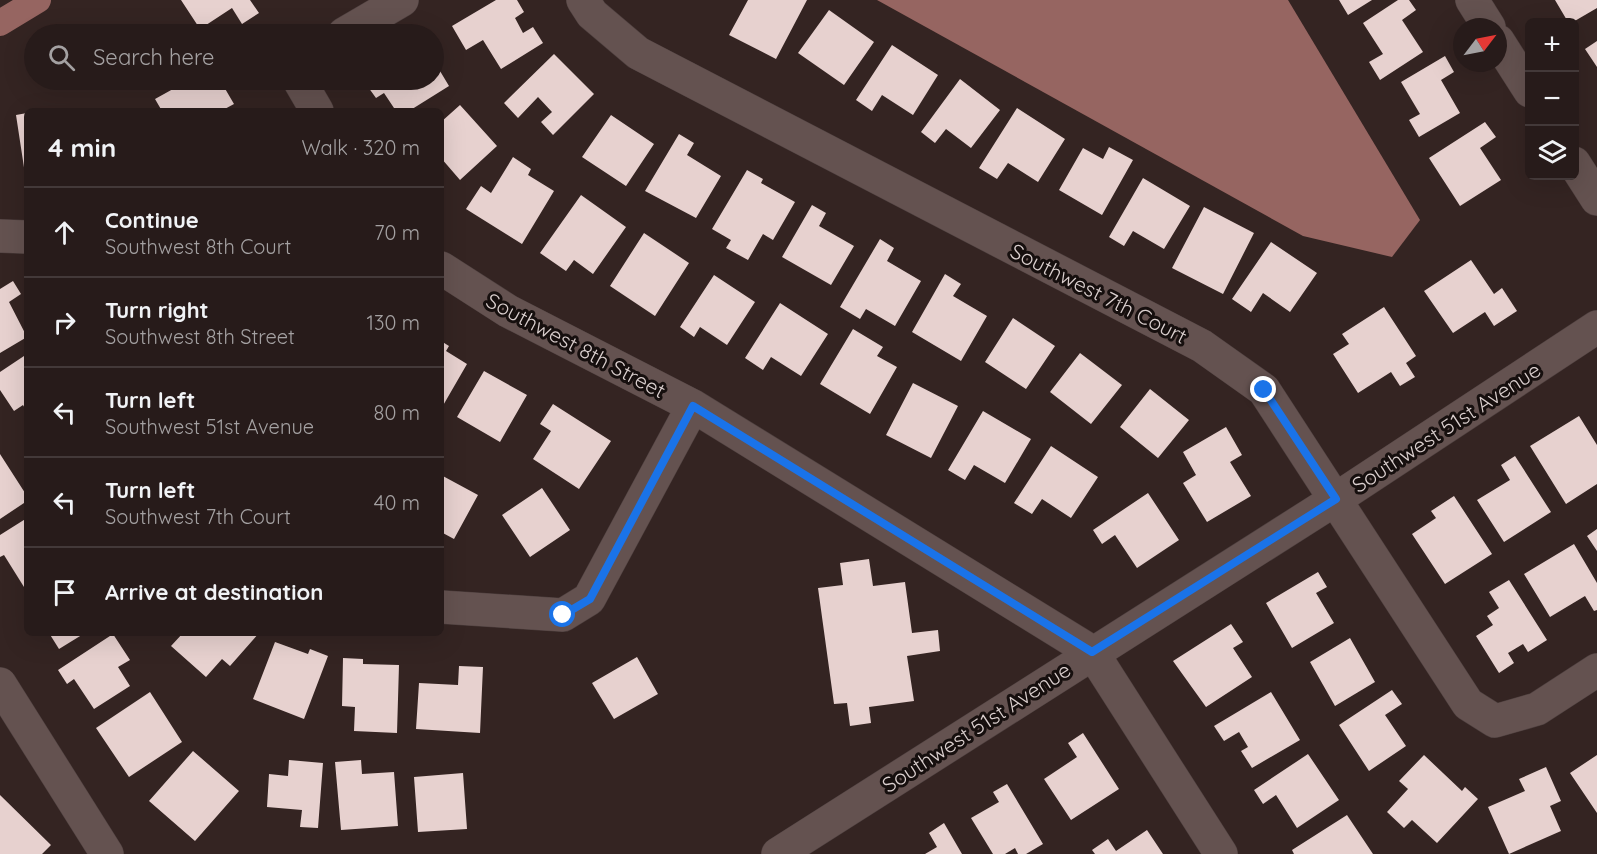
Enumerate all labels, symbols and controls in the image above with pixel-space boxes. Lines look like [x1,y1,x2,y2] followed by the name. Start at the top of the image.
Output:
[1453,18,1507,72] north arrow
[1525,18,1579,180] map controls
[1525,18,1579,72] button: +
[24,24,444,90] search box
[45,41,78,74] icon: search
[93,43,214,71] text: Search here
[1525,72,1579,126] button: −
[1525,126,1579,180] button: layers
[48,131,116,164] text: 4 min
[301,135,420,160] text: Walk · 320 m
[105,206,199,234] text: Continue
[48,216,81,249] icon: ahead
[374,220,420,245] text: 70 m
[105,234,291,259] text: Southwest 8th Court
[1006,237,1192,349] street label: Southwest 7th Court
[482,287,670,403] street label: Southwest 8th Street
[105,296,209,324] text: Turn right
[48,306,81,339] icon: right
[367,310,420,335] text: 130 m
[105,324,295,349] text: Southwest 8th Street
[1347,356,1545,498] street label: Southwest 51st Avenue
[1250,376,1276,402] route end
[105,386,195,414] text: Turn left
[48,396,81,429] icon: left
[374,400,420,425] text: 80 m
[105,414,314,439] text: Southwest 51st Avenue
[105,476,195,504] text: Turn left
[48,486,81,519] icon: left
[374,490,420,515] text: 40 m
[105,504,291,529] text: Southwest 7th Court
[48,576,81,609] icon: arrive
[105,578,323,606] text: Arrive at destination
[549,601,575,627] route start
[877,656,1075,798] street label: Southwest 51st Avenue

